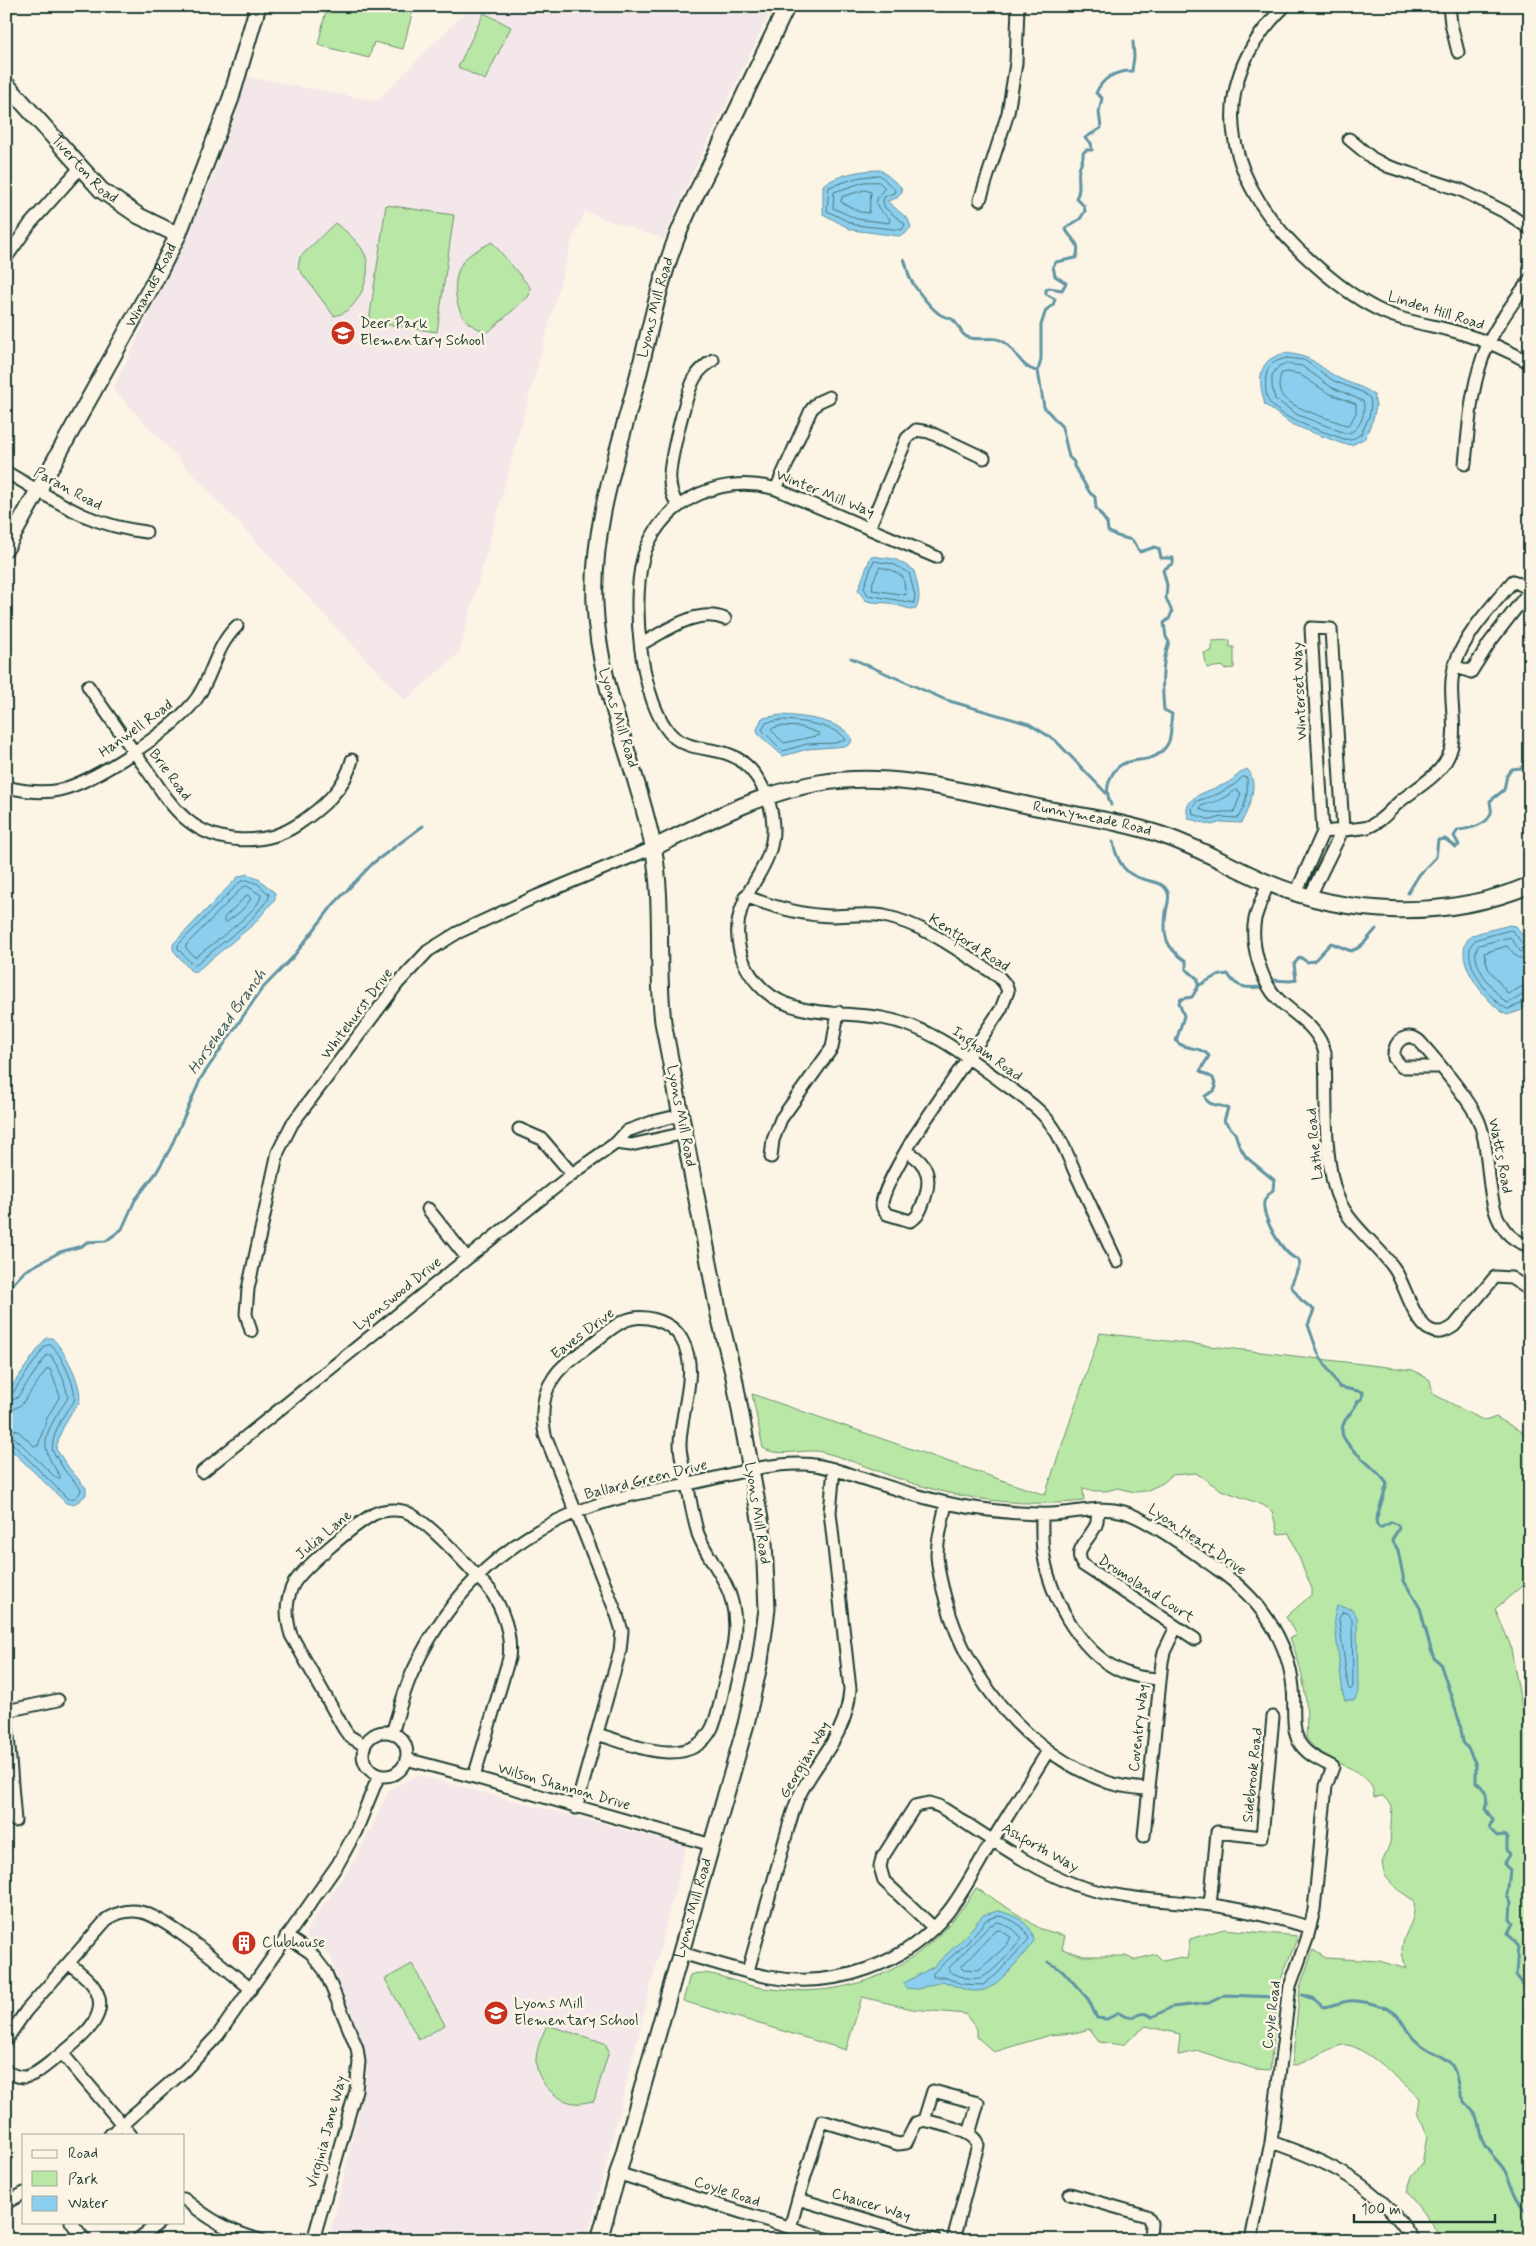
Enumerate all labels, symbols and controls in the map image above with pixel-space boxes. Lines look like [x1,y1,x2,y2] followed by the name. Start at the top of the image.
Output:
[46,131,122,209] street label: Tiverton Road
[121,240,182,331] street label: Winands Road
[633,255,679,360] street label: Lyons Mill Road
[1385,287,1487,335] street label: Linden Hill Road
[360,314,485,351] place label: Deer Park Elementary School
[330,320,356,346] school or university icon: Deer Park Elementary School
[30,463,106,515] street label: Paran Road
[773,465,877,523] street label: Winter Mill Way
[1287,641,1313,741] street label: Winterset Way
[593,666,643,770] street label: Lyons Mill Road
[95,695,177,763] street label: Hanwell Road
[144,745,196,805] street label: Brie Road
[1031,797,1154,841] street label: Runnymeade Road
[923,909,1014,978] street label: Kentford Road
[316,964,398,1064] street label: Whitehurst Drive
[183,965,271,1079] water label: Horsehead Branch
[947,1022,1026,1087] street label: Ingham Road
[661,1063,701,1169] street label: Lyons Mill Road
[1302,1107,1328,1181] street label: Lathe Road
[1483,1117,1517,1195] street label: Watts Road
[350,1252,446,1336] street label: Lyonswood Drive
[547,1303,619,1364] street label: Eaves Drive
[582,1455,710,1505] street label: Ballard Green Drive
[739,1460,775,1566] street label: Lyons Mill Road
[1144,1500,1250,1580] street label: Lyon Heart Drive
[292,1505,356,1565] street label: Julia Lane
[1094,1550,1198,1628] street label: Dromoland Court
[1124,1683,1154,1773] street label: Coventry Way
[775,1718,836,1803] street label: Georgian Way
[1238,1726,1268,1824] street label: Sidebrook Road
[495,1758,633,1816] street label: Wilson Shannon Drive
[997,1819,1083,1879] street label: Ashforth Way
[670,1856,717,1961] street label: Lyons Mill Road
[231,1930,257,1956] building icon: Clubhouse
[262,1933,325,1953] place label: Clubhouse
[1258,1980,1286,2050] street label: Coyle Road
[514,1994,639,2031] place label: Lyons Mill Elementary School
[483,2000,509,2026] school or university icon: Lyons Mill Elementary School
[302,2073,353,2191] street label: Virginia Jane Way
[22,2134,185,2224] legend
[68,2144,98,2164] text: Road
[68,2170,98,2190] text: Park
[691,2172,763,2212] street label: Coyle Road
[829,2183,913,2227] street label: Chaucer Way
[1354,2191,1495,2223] scale bar
[68,2194,108,2214] text: Water
[1361,2200,1401,2220] text: 100 m

